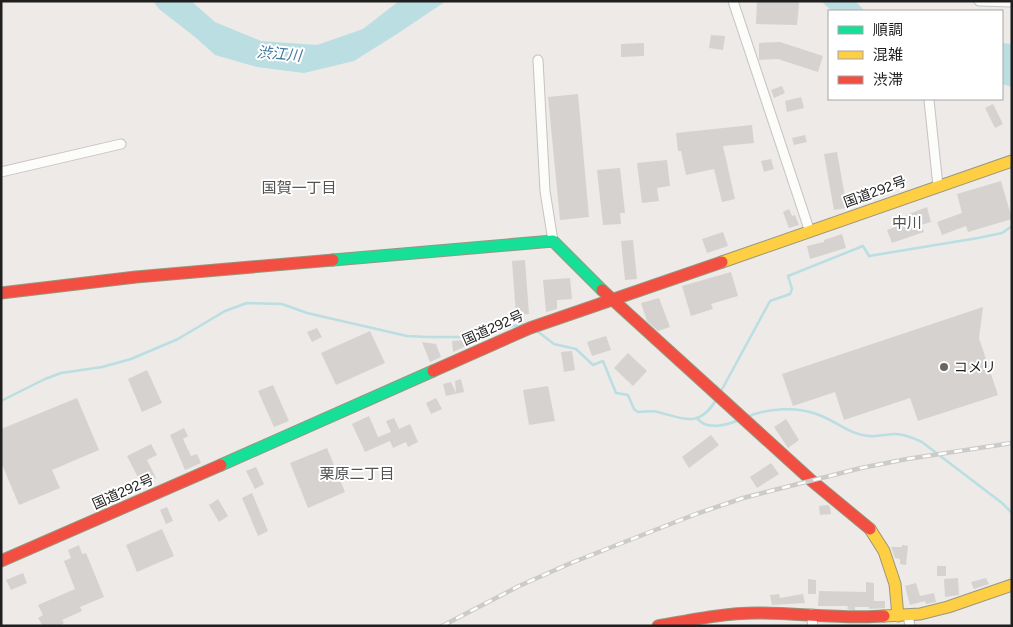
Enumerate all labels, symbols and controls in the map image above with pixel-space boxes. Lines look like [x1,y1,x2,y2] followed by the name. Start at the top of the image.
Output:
[828,10,1003,100] legend
[873,21,903,39] text: 順調
[256,43,304,65] water label: 渋江川
[873,46,903,64] text: 混雑
[873,71,903,89] text: 渋滞
[841,173,909,211] street label: 国道292号
[261,179,337,197] district label: 国賀一丁目
[892,214,922,232] district label: 中川
[460,307,526,349] street label: 国道292号
[954,359,996,376] place label: コメリ
[938,361,950,373] marker: コメリ
[319,465,395,483] district label: 栗原二丁目
[90,471,156,513] street label: 国道292号

